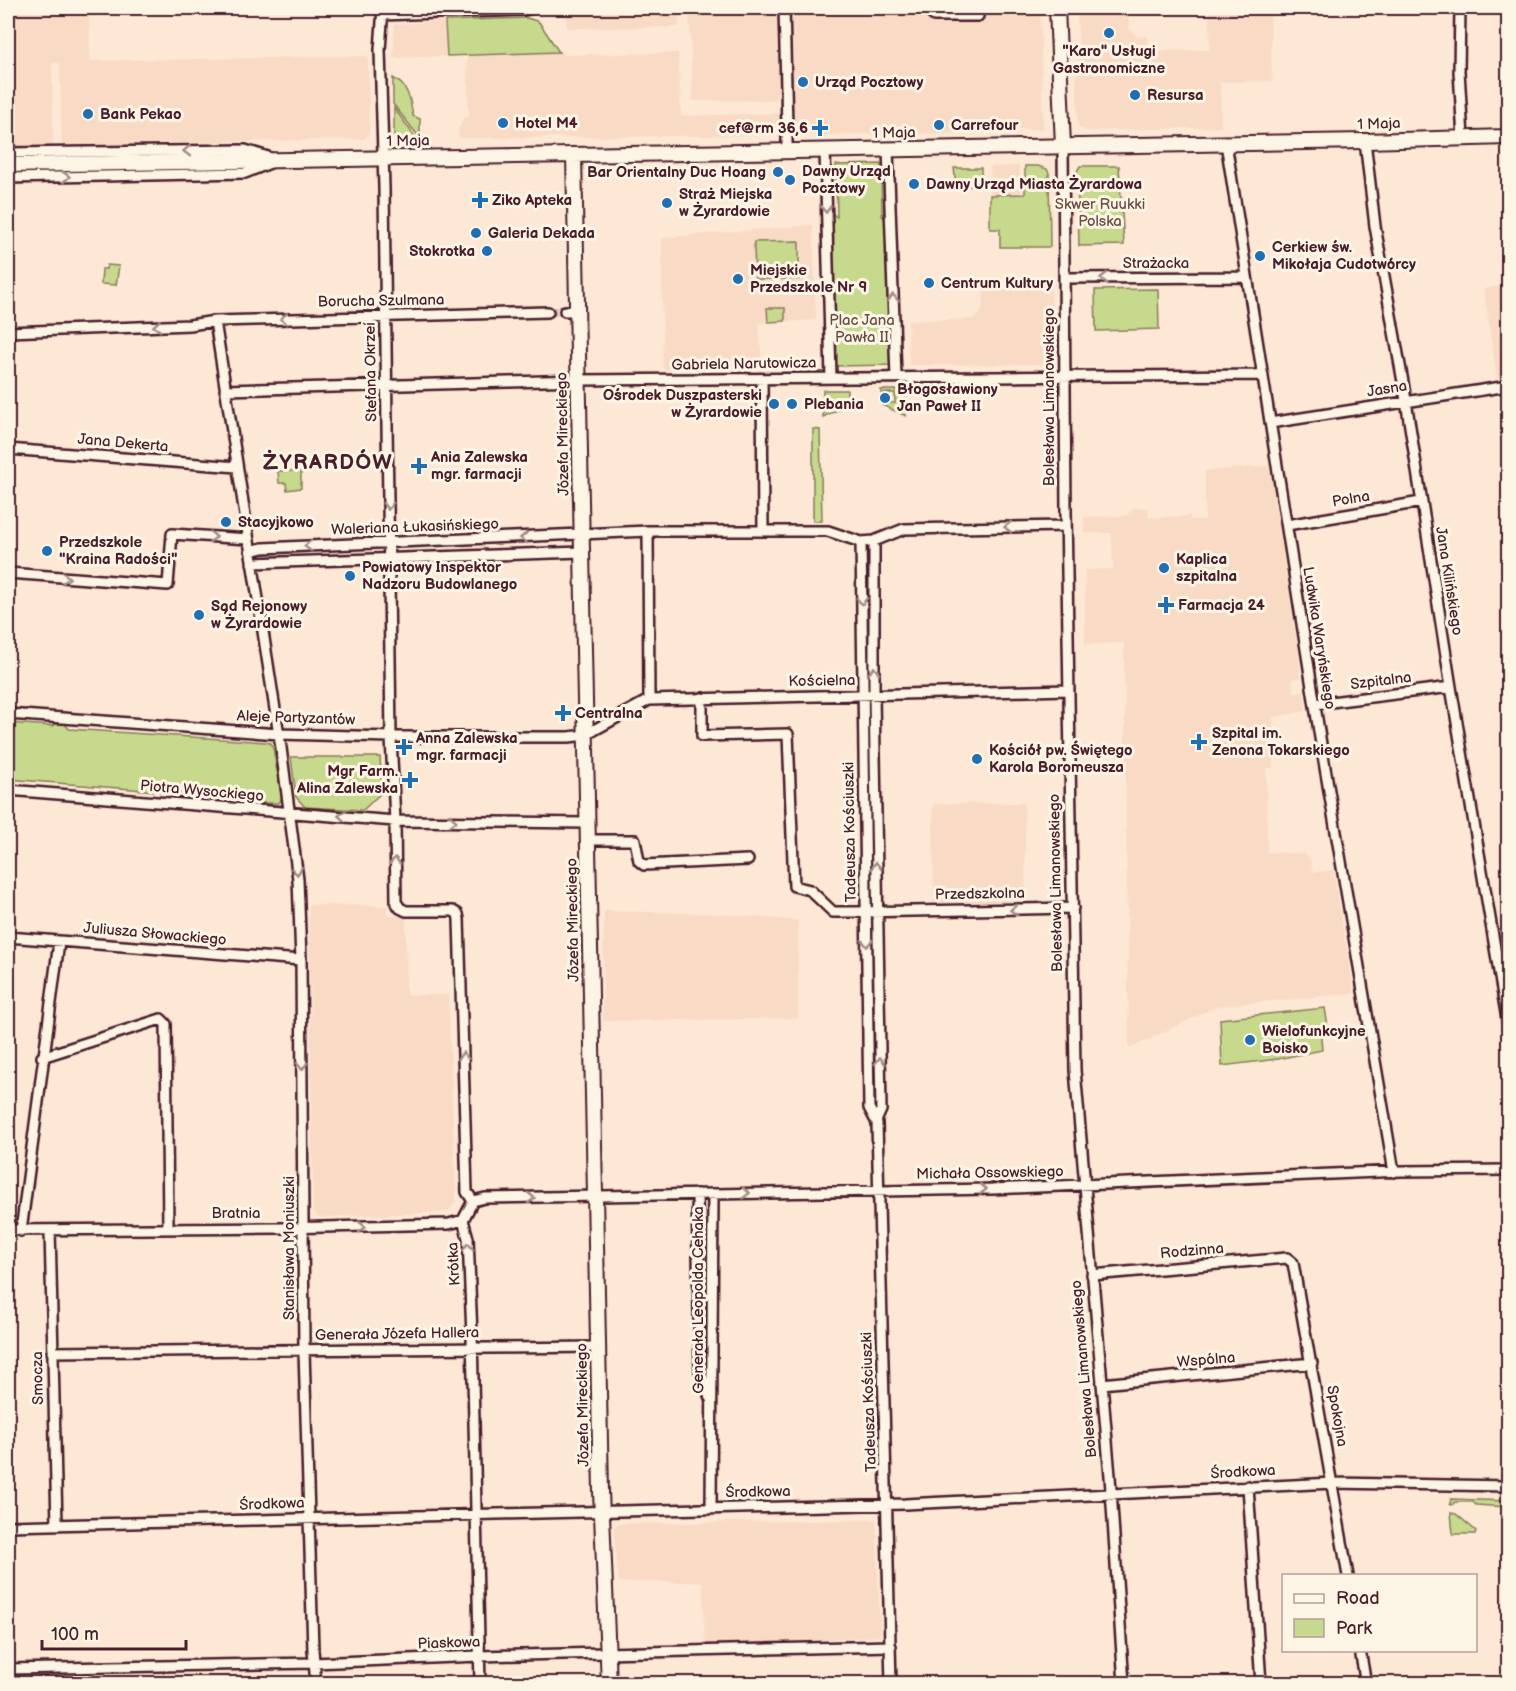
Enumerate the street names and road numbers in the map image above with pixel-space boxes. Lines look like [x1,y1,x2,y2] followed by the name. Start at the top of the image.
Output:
[1357,114,1401,134] street label: 1 Maja
[872,123,916,143] street label: 1 Maja
[386,131,430,151] street label: 1 Maja
[1123,254,1189,273] street label: Strażacka
[317,290,445,312] street label: Borucha Szulmana
[1040,308,1059,486] street label: Bolesława Limanowskiego
[361,322,381,422] street label: Stefana Okrzei
[671,353,817,375] street label: Gabriela Narutowicza
[552,372,574,496] street label: Józefa Mireckiego
[1366,376,1408,402] street label: Jasna
[77,430,169,456] street label: Jana Dekerta
[1331,487,1371,511] street label: Polna
[331,515,499,539] street label: Waleriana Łukasińskiego
[1431,525,1467,637] street label: Jana Kilińskiego
[1298,565,1340,711] street label: Ludwika Waryńskiego
[1349,668,1413,694] street label: Szpitalna
[788,671,856,691] street label: Kościelna
[236,706,356,730] street label: Aleje Partyzantów
[839,762,861,902] street label: Tadeusza Kościuszki
[139,776,265,806] street label: Piotra Wysockiego
[1045,794,1067,972] street label: Bolesława Limanowskiego
[562,858,584,982] street label: Józefa Mireckiego
[935,884,1025,904] street label: Przedszkolna
[83,918,227,950] street label: Juliusza Słowackiego
[916,1162,1064,1184] street label: Michała Ossowskiego
[280,1176,299,1320] street label: Stanisława Moniuszki
[212,1204,260,1223] street label: Bratnia
[689,1206,708,1394] street label: Generała Leopolda Cehaka
[1159,1239,1225,1263] street label: Rodzinna
[443,1242,465,1286] street label: Krótka
[1067,1279,1101,1459] street label: Bolesława Limanowskiego
[315,1323,479,1345] street label: Generała Józefa Hallera
[857,1331,881,1473] street label: Tadeusza Kościuszki
[572,1343,594,1467] street label: Józefa Mireckiego
[1176,1348,1236,1372] street label: Wspólna
[28,1351,48,1405] street label: Smocza
[1322,1384,1352,1448] street label: Spokojna
[1210,1461,1276,1483] street label: Środkowa
[725,1482,791,1502] street label: Środkowa
[239,1493,305,1515] street label: Środkowa
[417,1632,481,1654] street label: Piaskowa

